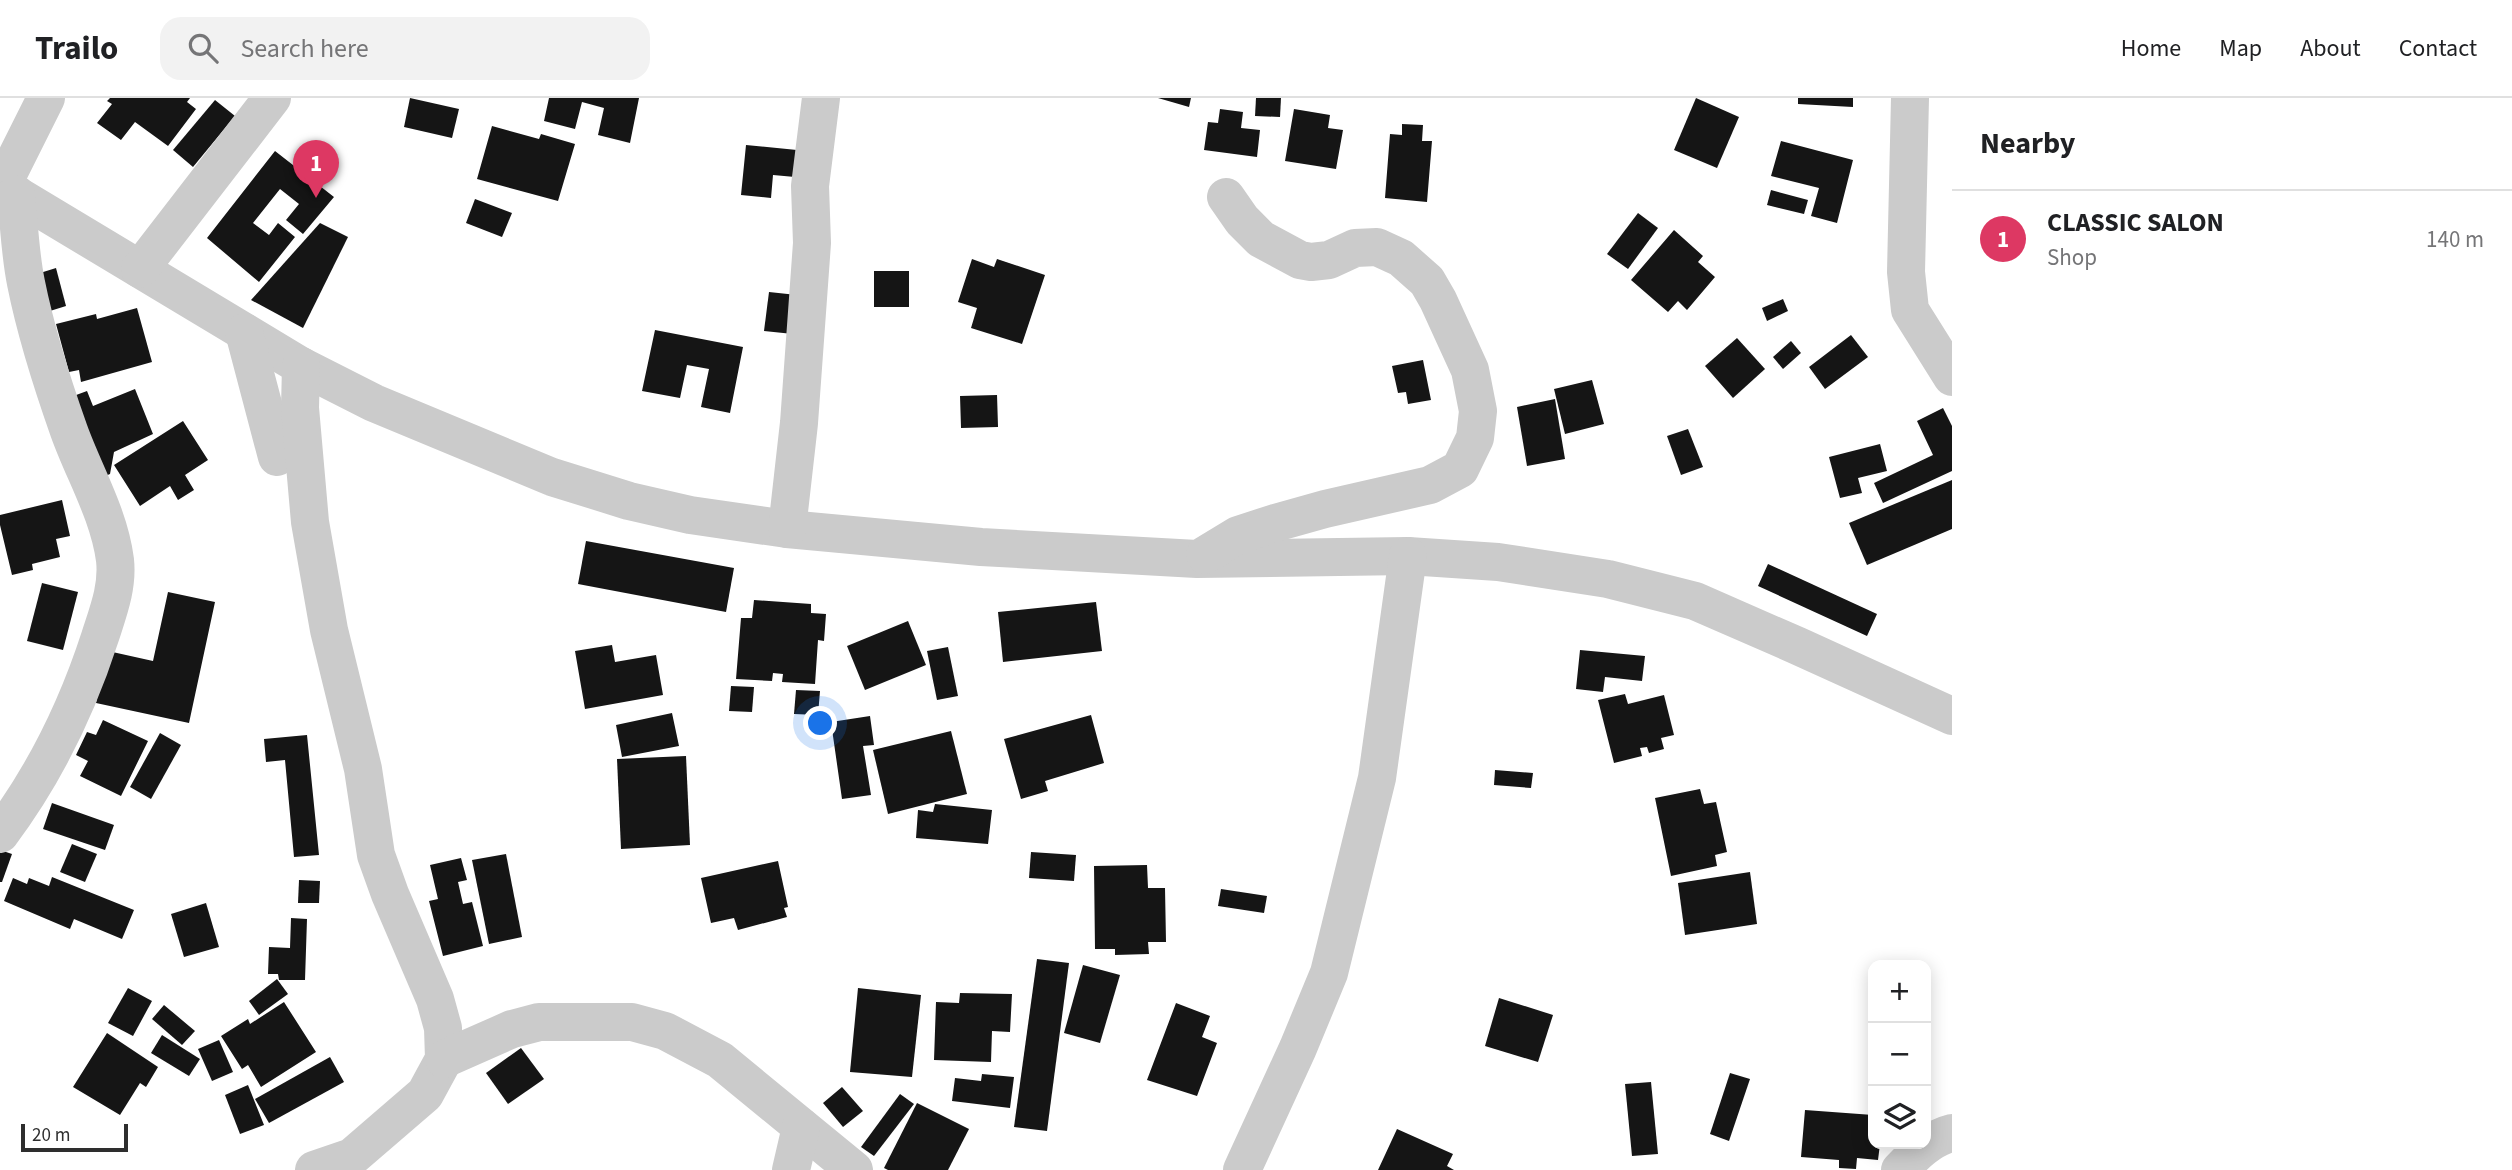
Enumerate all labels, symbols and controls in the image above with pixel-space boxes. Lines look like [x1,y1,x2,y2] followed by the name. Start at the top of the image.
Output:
[160,17,650,80] search box
[35,25,118,72] text: Trailo
[184,29,222,67] icon: search
[240,30,369,67] text: Search here
[2121,31,2181,66] text: Home
[2219,31,2262,66] text: Map
[2300,31,2361,66] text: About
[2399,31,2477,66] text: Contact
[1980,122,2075,165] text: Nearby
[293,140,339,198] pin: 1
[2047,204,2224,241] text: CLASSIC SALON
[1997,223,2009,256] text: 1
[2426,223,2484,256] text: 140 m
[2047,241,2097,274] text: Shop
[803,706,837,740] your location
[1868,960,1931,1149] map controls
[1868,960,1931,1023] button: +
[1868,1023,1931,1086] button: −
[1868,1086,1931,1149] button: layers
[21,1121,128,1153] scale bar
[32,1122,70,1149] text: 20 m

